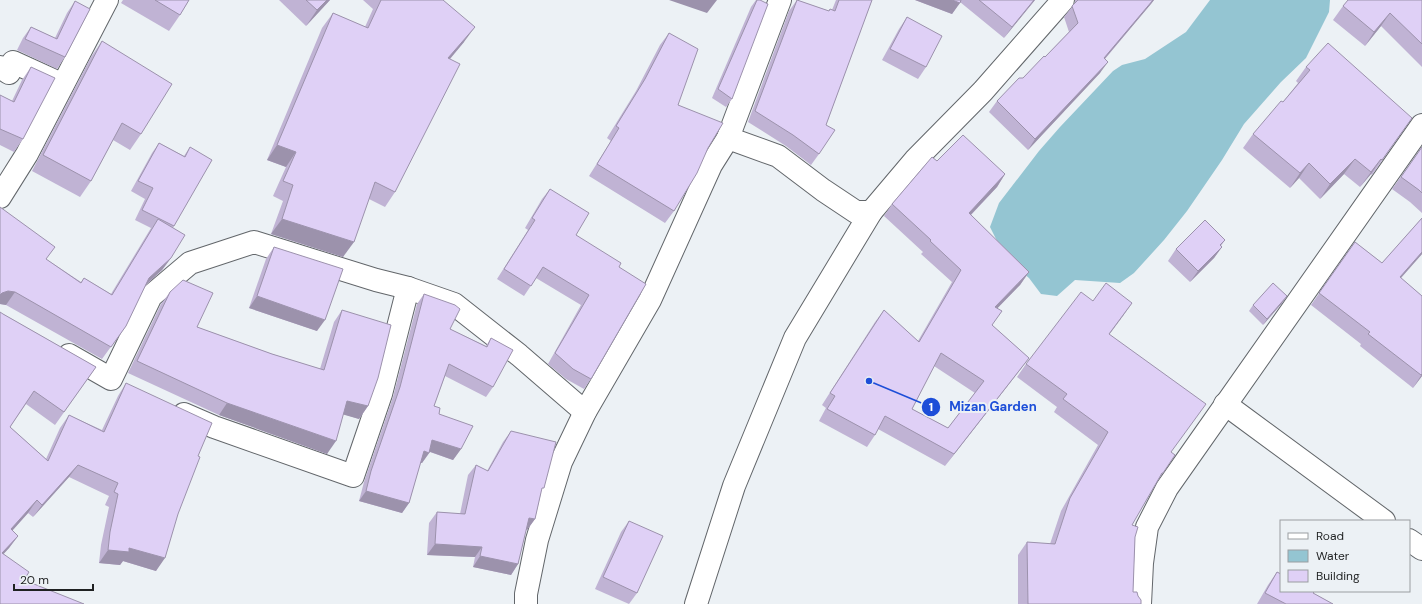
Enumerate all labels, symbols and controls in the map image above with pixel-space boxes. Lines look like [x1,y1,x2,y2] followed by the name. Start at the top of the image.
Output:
[921,394,1045,419] callout: Mizan Garden
[949,398,1037,415] text: Mizan Garden
[929,399,933,415] text: 1
[1280,520,1410,592] legend
[1316,528,1344,544] text: Road
[1316,548,1350,564] text: Water
[14,566,93,592] scale bar
[1316,568,1360,584] text: Building
[20,572,49,588] text: 20 m

